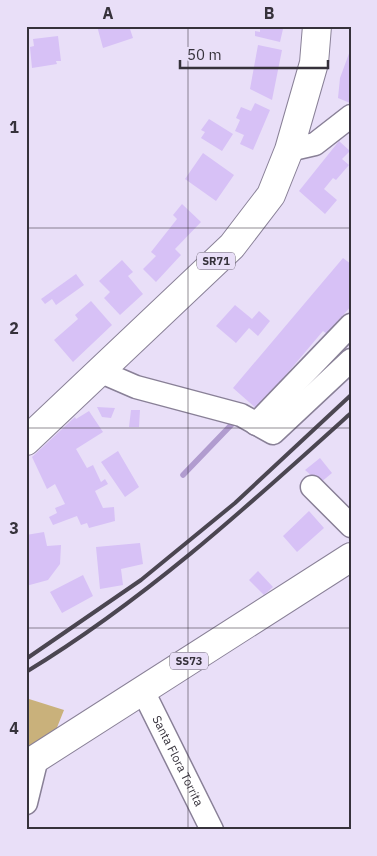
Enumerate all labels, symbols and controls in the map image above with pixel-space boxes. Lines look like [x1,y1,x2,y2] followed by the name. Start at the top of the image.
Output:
[103,3,114,23] text: A
[264,3,275,23] text: B
[180,38,327,70] scale bar
[187,45,222,64] text: 50 m
[9,117,19,137] text: 1
[197,252,235,270] road number: SR71
[9,318,19,338] text: 2
[9,518,19,538] text: 3
[170,652,208,669] road number: SS73
[149,713,207,809] street label: Santa Flora Torrita
[9,718,19,738] text: 4

